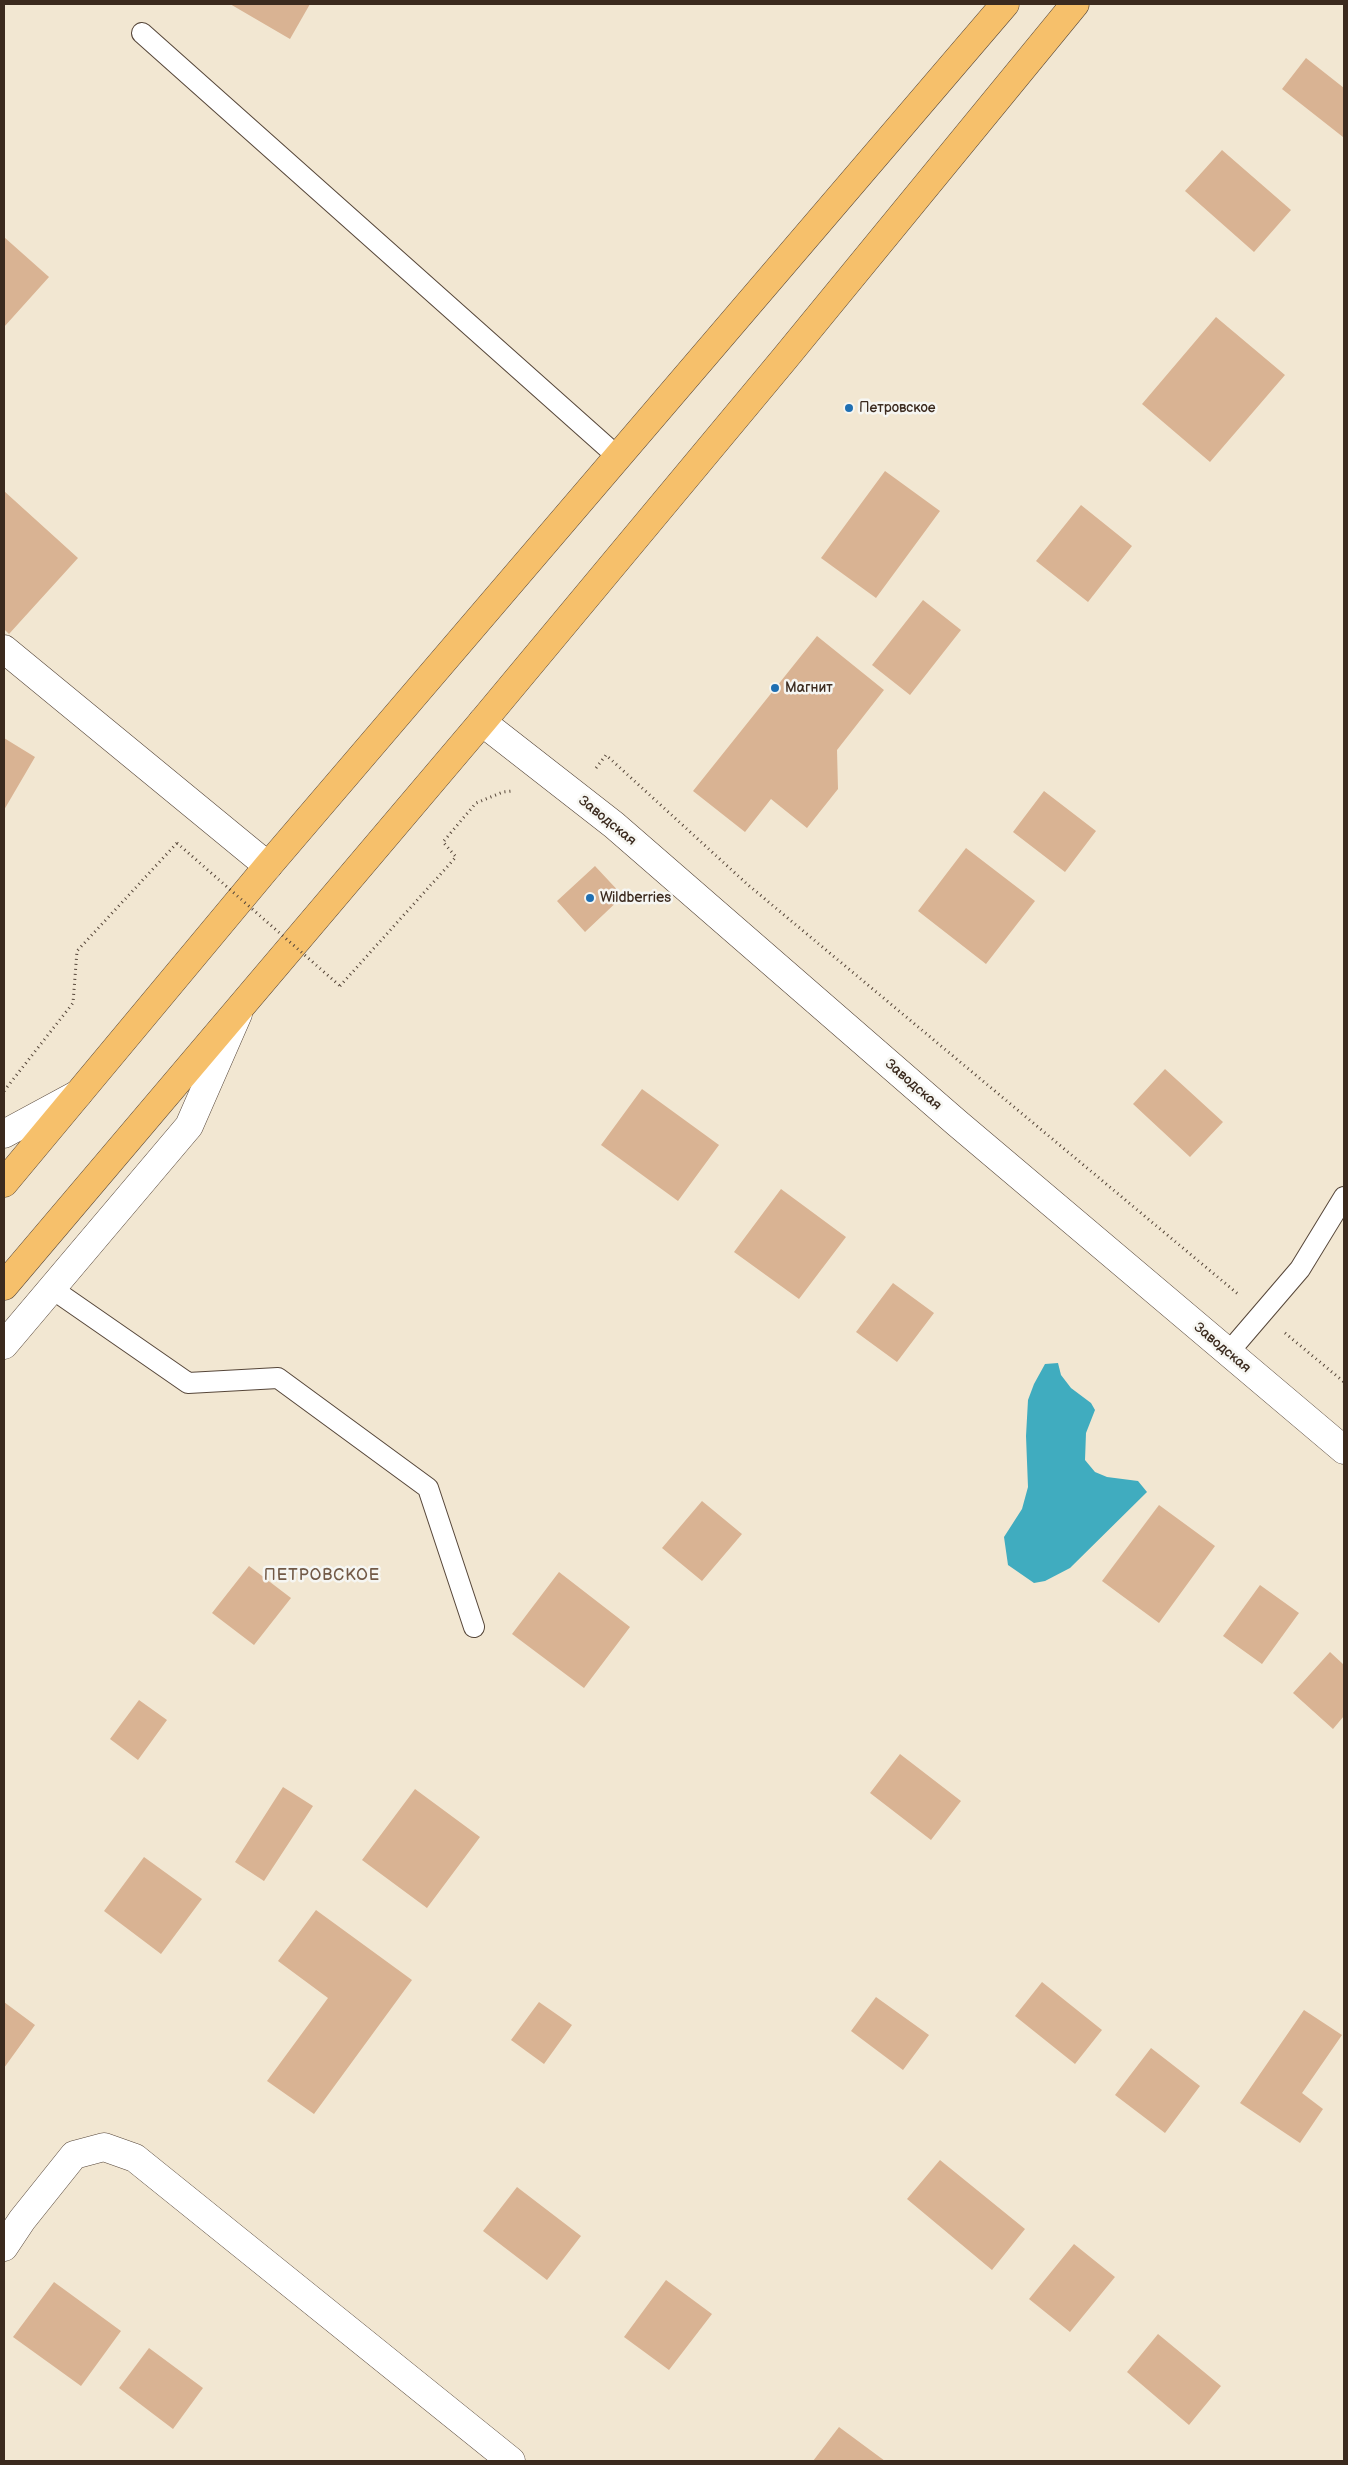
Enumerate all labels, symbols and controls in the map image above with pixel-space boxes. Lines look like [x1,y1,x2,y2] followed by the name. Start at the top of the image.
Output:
[859,400,936,416] place label: Петровское
[843,402,855,414] marker: Петровское
[785,680,833,696] place label: Магнит
[769,682,781,694] marker: Магнит
[575,793,639,849] street label: Заводская
[600,890,671,906] place label: Wildberries
[584,892,596,904] marker: Wildberries
[881,1056,945,1114] street label: Заводская
[1190,1319,1254,1377] street label: Заводская
[263,1566,381,1586] district label: ПЕТРОВСКОЕ

